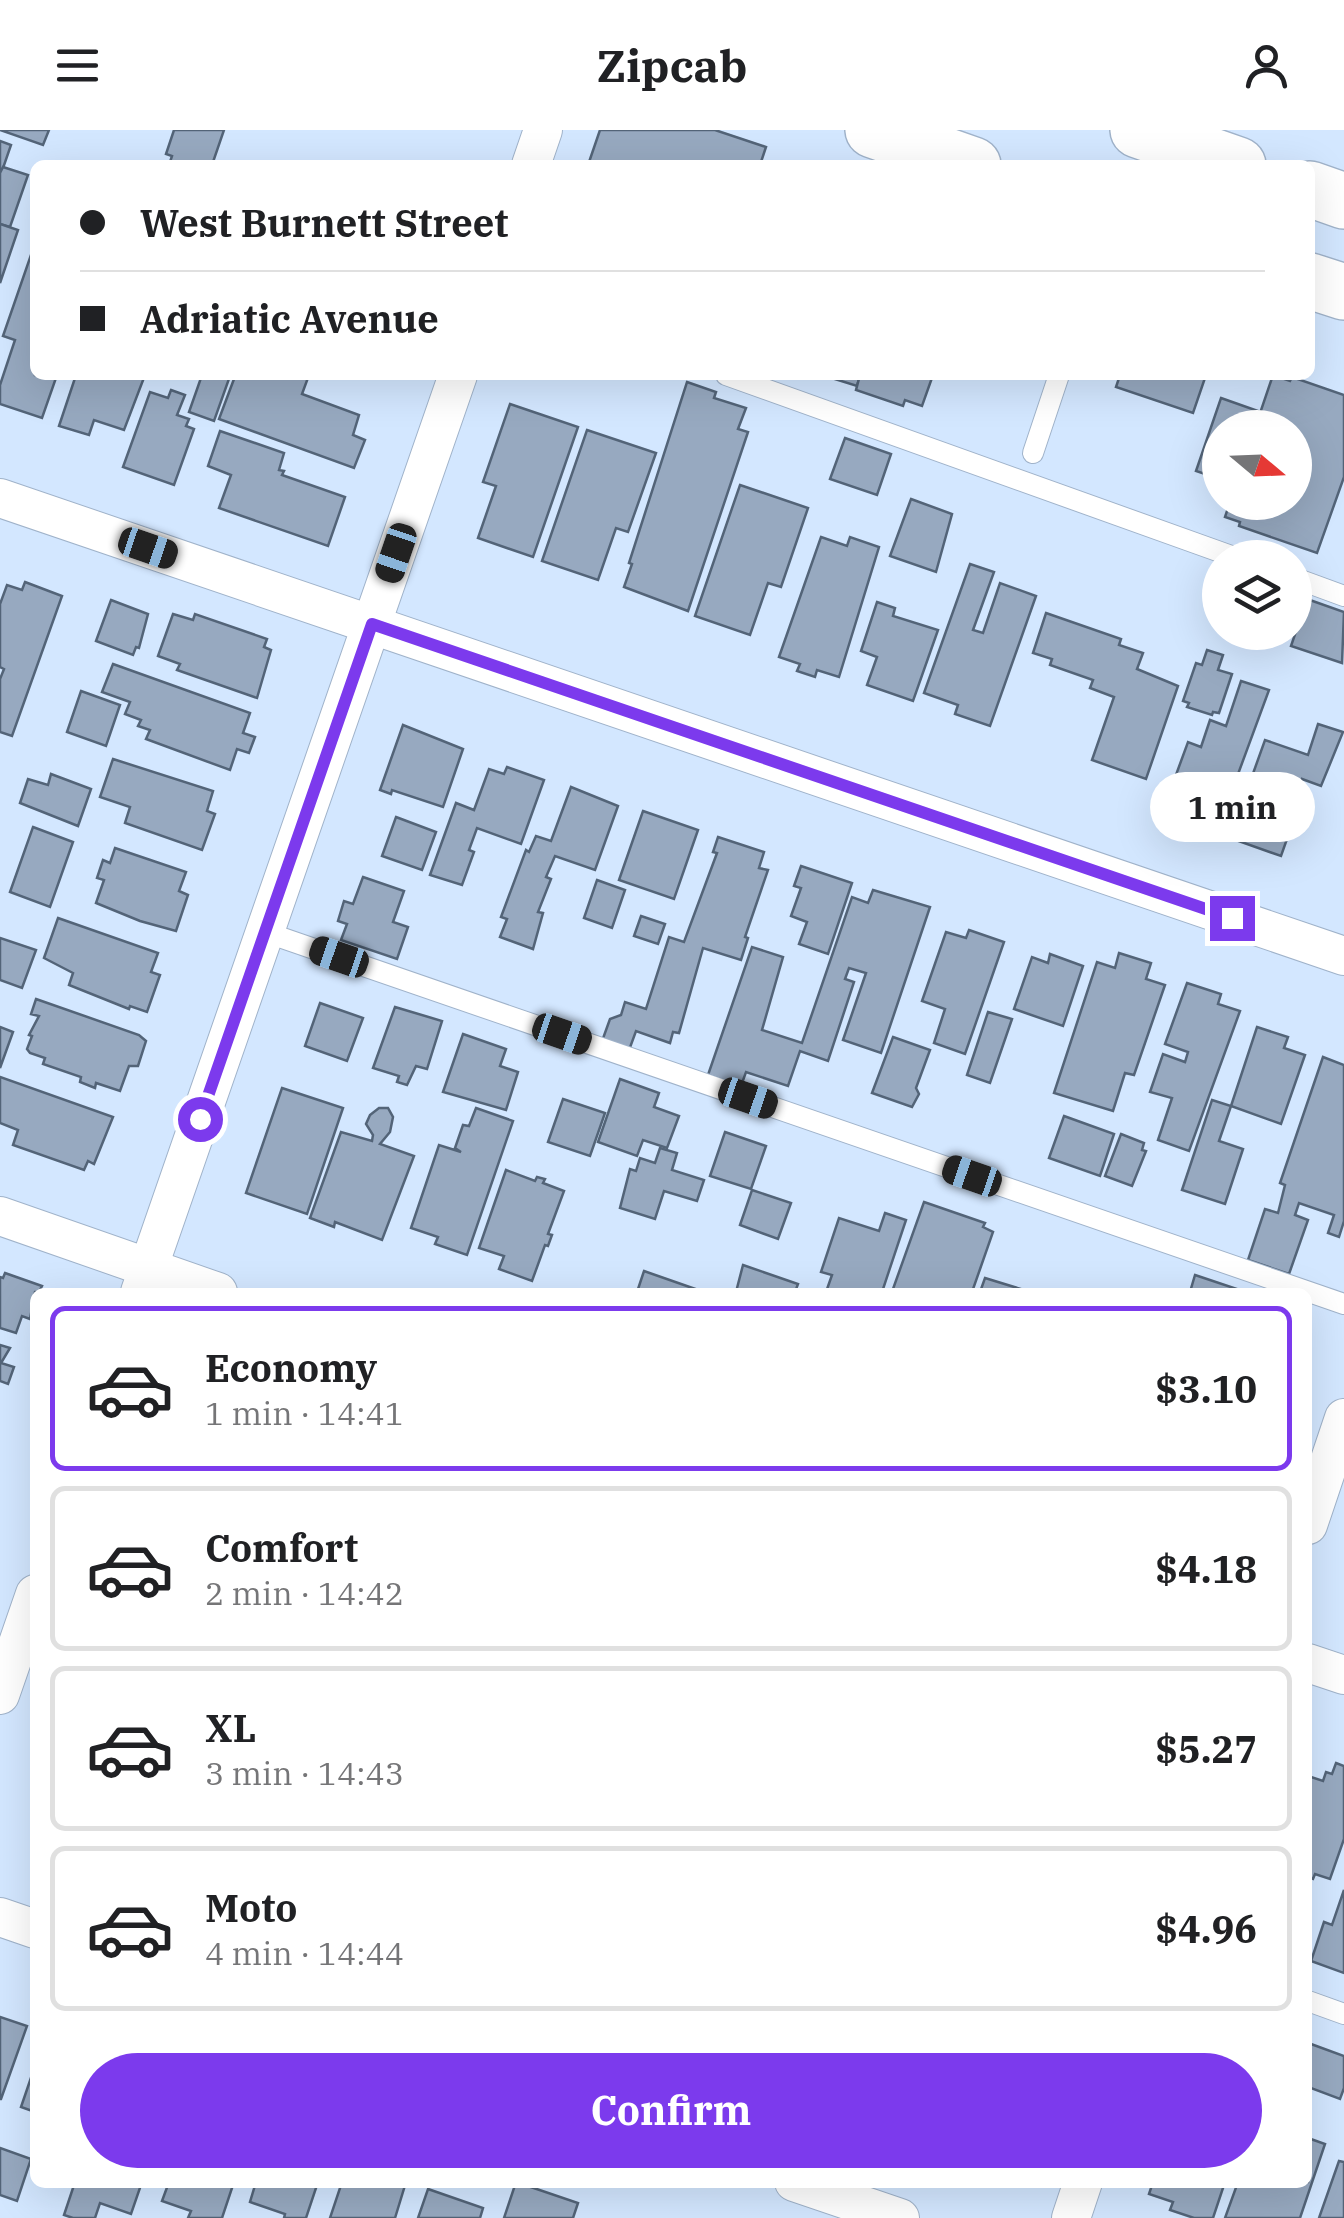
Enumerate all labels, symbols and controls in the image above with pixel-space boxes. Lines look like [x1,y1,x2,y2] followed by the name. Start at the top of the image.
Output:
[597,36,747,94] text: Zipcab
[50,38,105,93] icon: menu
[1239,38,1294,93] icon: person
[140,198,508,247] text: West Burnett Street
[140,294,439,343] text: Adriatic Avenue
[1202,410,1312,520] north arrow
[1202,410,1312,650] map controls
[372,520,420,586] car
[115,524,181,572] car
[1202,540,1312,650] button: layers
[1150,773,1314,843] callout: 1 min
[1188,786,1277,828] text: 1 min
[1210,896,1255,941] route end
[306,933,372,981] car
[529,1010,595,1058] car
[715,1074,781,1122] car
[178,1097,223,1142] route start
[939,1152,1005,1200] car
[205,1343,377,1392] text: Economy
[85,1344,175,1434] icon: car
[1155,1364,1257,1413] text: $3.10
[205,1392,404,1434] text: 1 min · 14:41
[205,1523,358,1572] text: Comfort
[85,1524,175,1614] icon: car
[1155,1544,1257,1593] text: $4.18
[205,1572,404,1614] text: 2 min · 14:42
[205,1703,256,1752] text: XL
[85,1704,175,1794] icon: car
[1155,1724,1257,1773] text: $5.27
[205,1752,404,1794] text: 3 min · 14:43
[205,1883,297,1932] text: Moto
[85,1884,175,1974] icon: car
[1155,1904,1257,1953] text: $4.96
[205,1932,404,1974] text: 4 min · 14:44
[80,2053,1262,2168] button: Confirm

